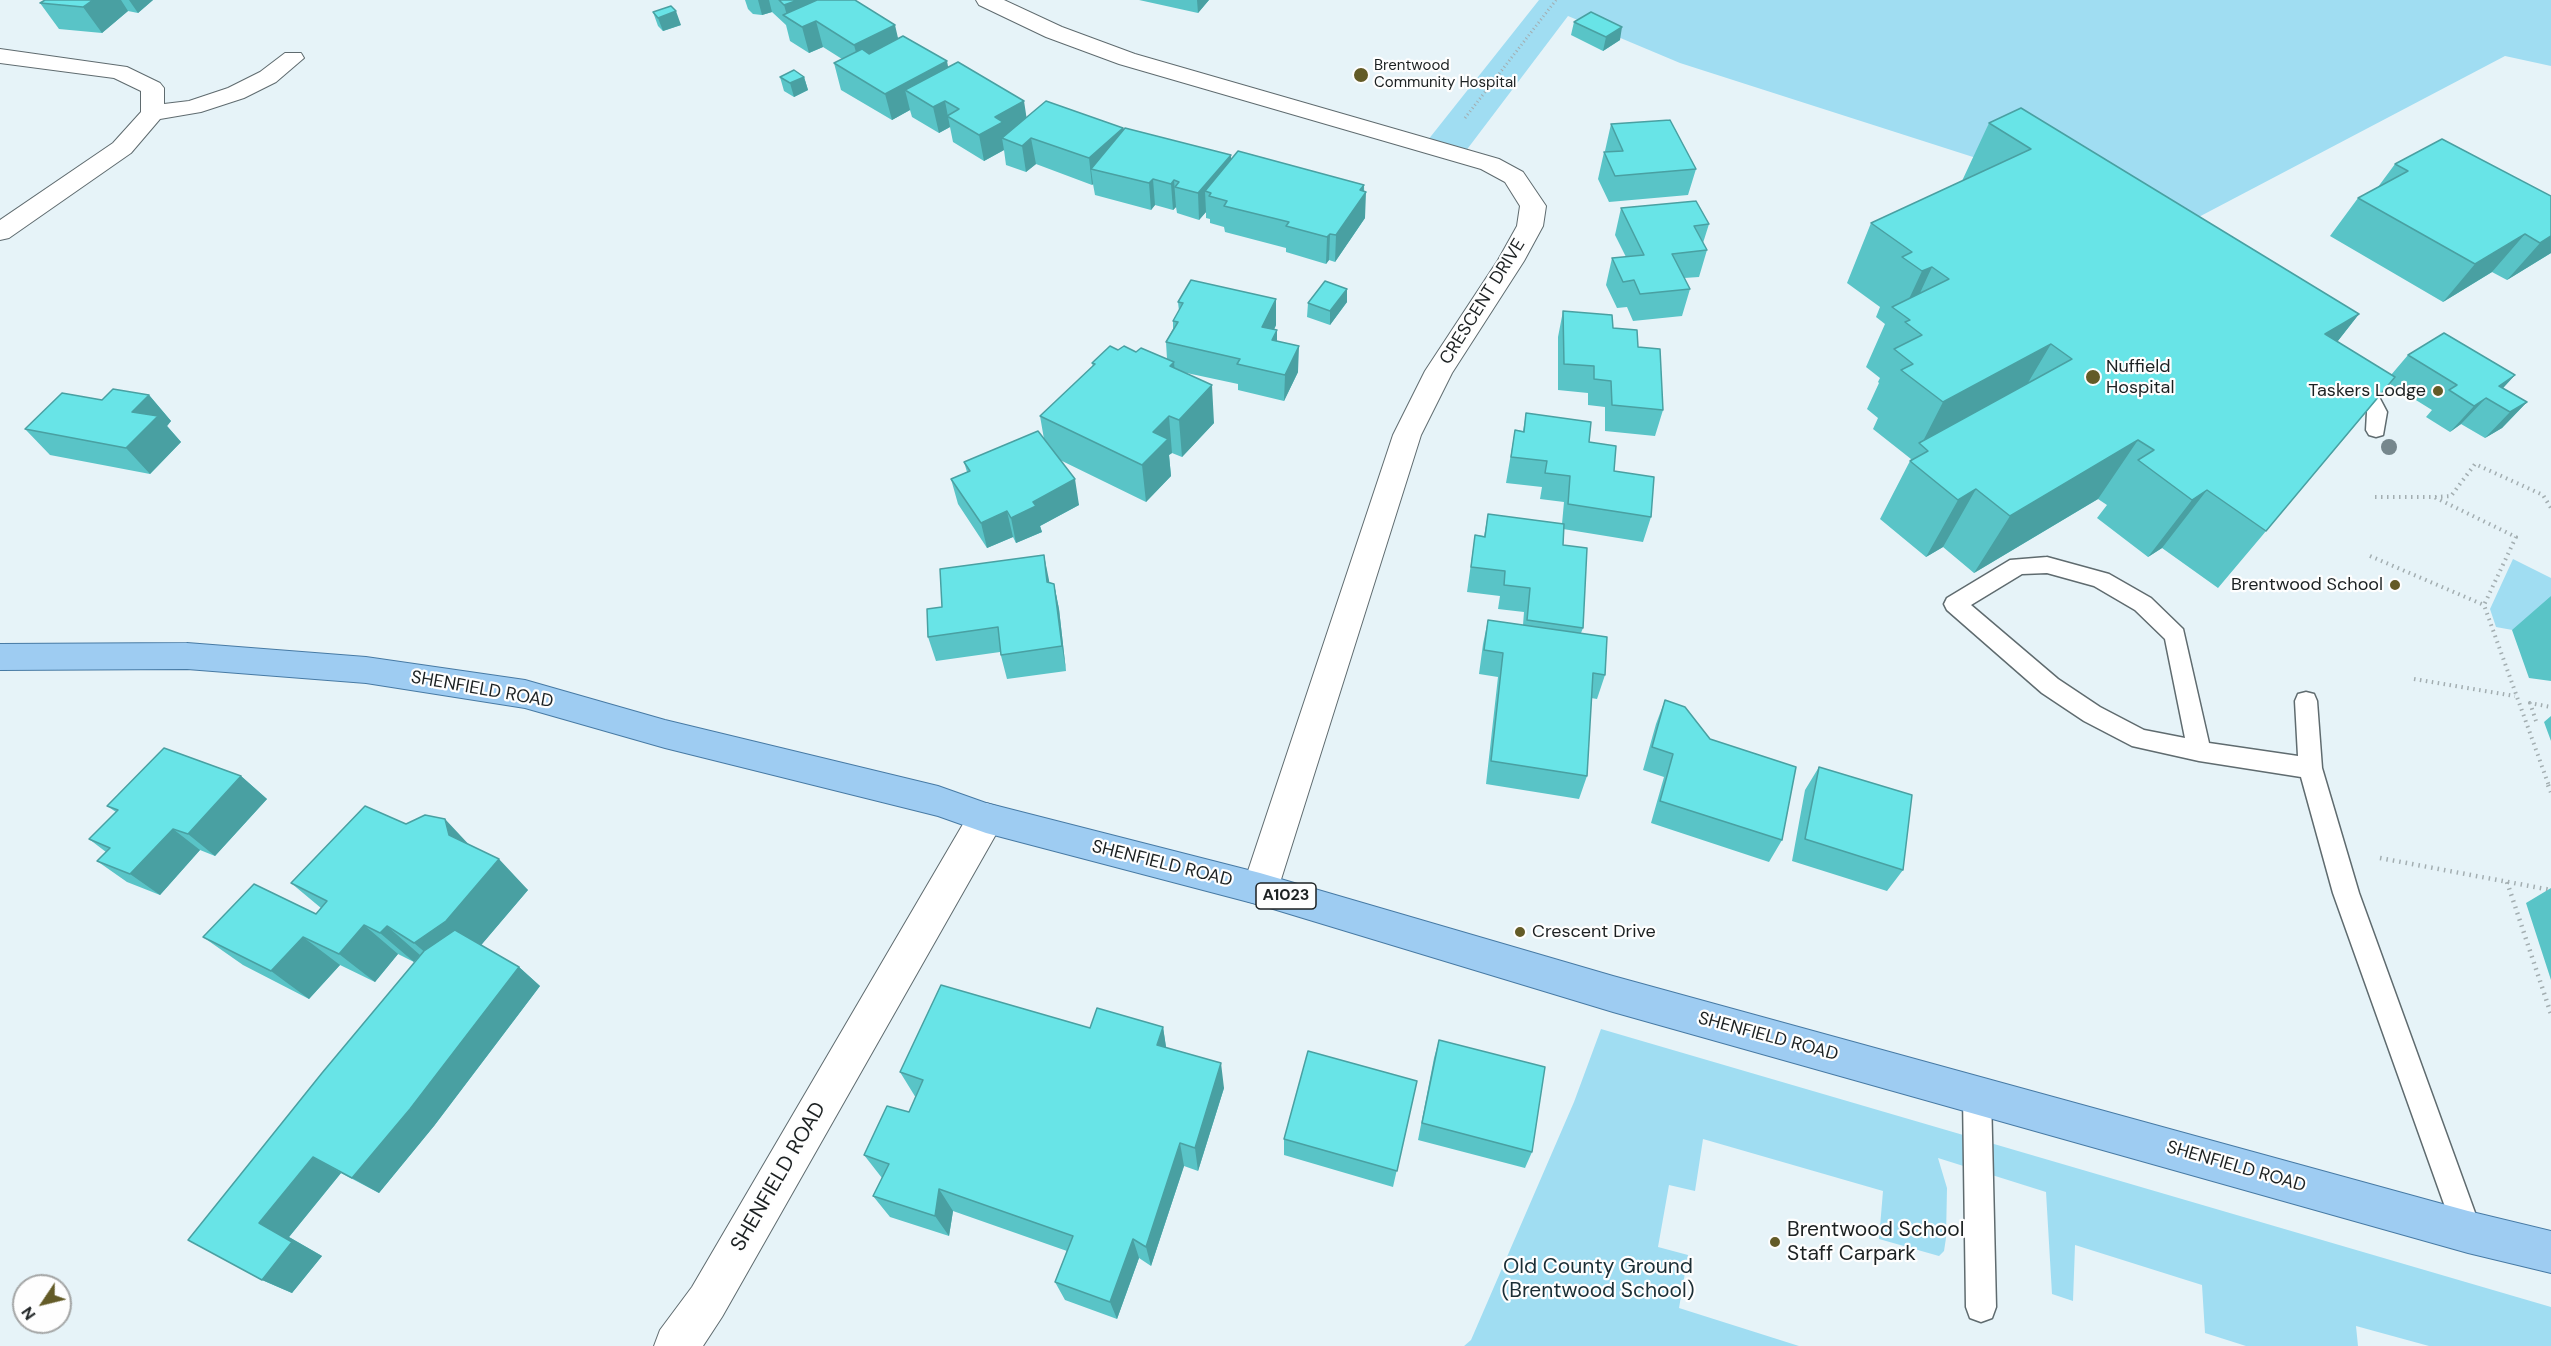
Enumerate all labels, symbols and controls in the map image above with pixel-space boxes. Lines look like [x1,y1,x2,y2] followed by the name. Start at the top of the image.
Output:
[1374,57,1516,92] place label: Brentwood Community Hospital
[1352,66,1370,84] marker: Brentwood Community Hospital
[1436,235,1530,369] street label: CRESCENT DRIVE
[2106,356,2174,398] place label: Nuffield Hospital
[2084,368,2102,386] marker: Nuffield Hospital
[2308,380,2426,402] place label: Taskers Lodge
[2431,384,2445,398] marker: Taskers Lodge
[2231,574,2383,596] place label: Brentwood School
[2388,578,2402,592] marker: Brentwood School
[409,667,555,713] street label: SHENFIELD ROAD
[1090,836,1234,892] street label: SHENFIELD ROAD
[1256,883,1316,909] road number: A1023
[1532,921,1656,943] place label: Crescent Drive
[1513,925,1527,939] marker: Crescent Drive
[1696,1008,1840,1066] street label: SHENFIELD ROAD
[726,1098,832,1256] street label: SHENFIELD ROAD
[2164,1137,2308,1197] street label: SHENFIELD ROAD
[1787,1217,1964,1267] place label: Brentwood School Staff Carpark
[1768,1235,1782,1249] marker: Brentwood School Staff Carpark
[1501,1254,1695,1304] park label: Old County Ground (Brentwood School)
[12,1274,72,1334] north arrow
[17,1303,40,1324] text: N

